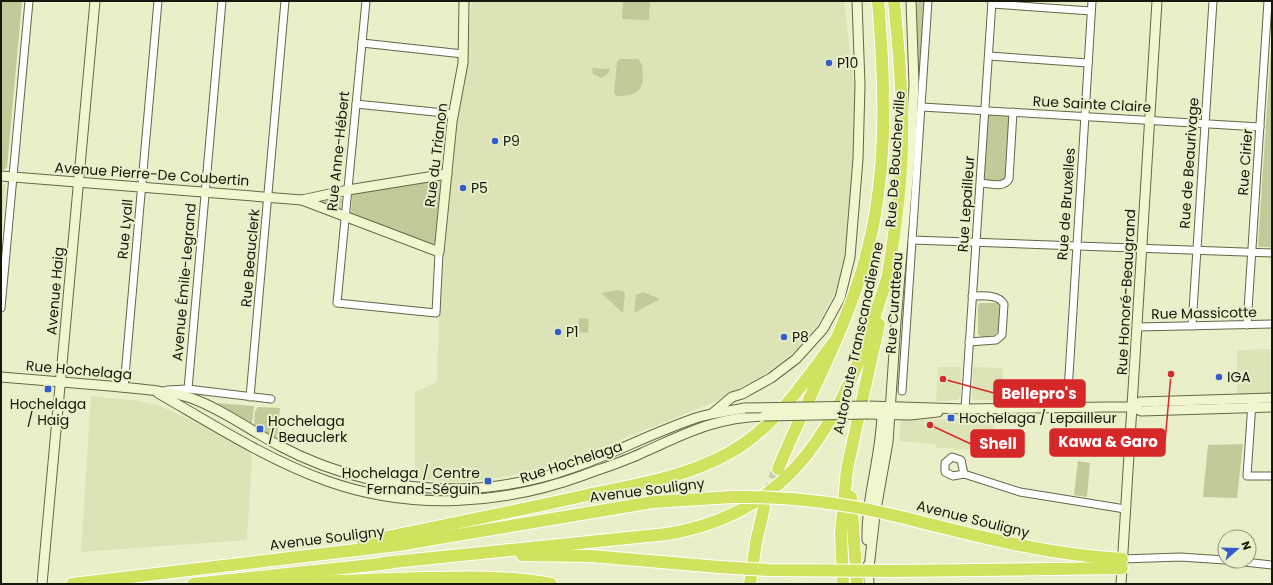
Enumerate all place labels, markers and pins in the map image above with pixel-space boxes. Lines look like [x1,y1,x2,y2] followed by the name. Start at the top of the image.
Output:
[837,53,858,73] place label: P10
[824,58,834,68] marker: P10
[503,131,520,151] place label: P9
[490,136,500,146] marker: P9
[471,178,488,198] place label: P5
[458,183,468,193] marker: P5
[566,322,579,342] place label: P1
[553,327,563,337] marker: P1
[792,327,809,347] place label: P8
[779,332,789,342] marker: P8
[1227,367,1251,387] place label: IGA
[1214,372,1224,382] marker: IGA
[994,380,1085,407] callout: Bellepro's
[43,384,53,394] marker: Hochelaga / Haig
[10,394,86,430] place label: Hochelaga / Haig
[959,408,1117,428] place label: Hochelaga / Lepailleur
[268,411,348,447] place label: Hochelaga / Beauclerk
[946,413,956,423] marker: Hochelaga / Lepailleur
[255,424,265,434] marker: Hochelaga / Beauclerk
[1050,429,1165,456] callout: Kawa & Garo
[971,430,1024,457] callout: Shell
[342,463,480,499] place label: Hochelaga / Centre Fernand-Séguin
[483,476,493,486] marker: Hochelaga / Centre Fernand-Séguin

